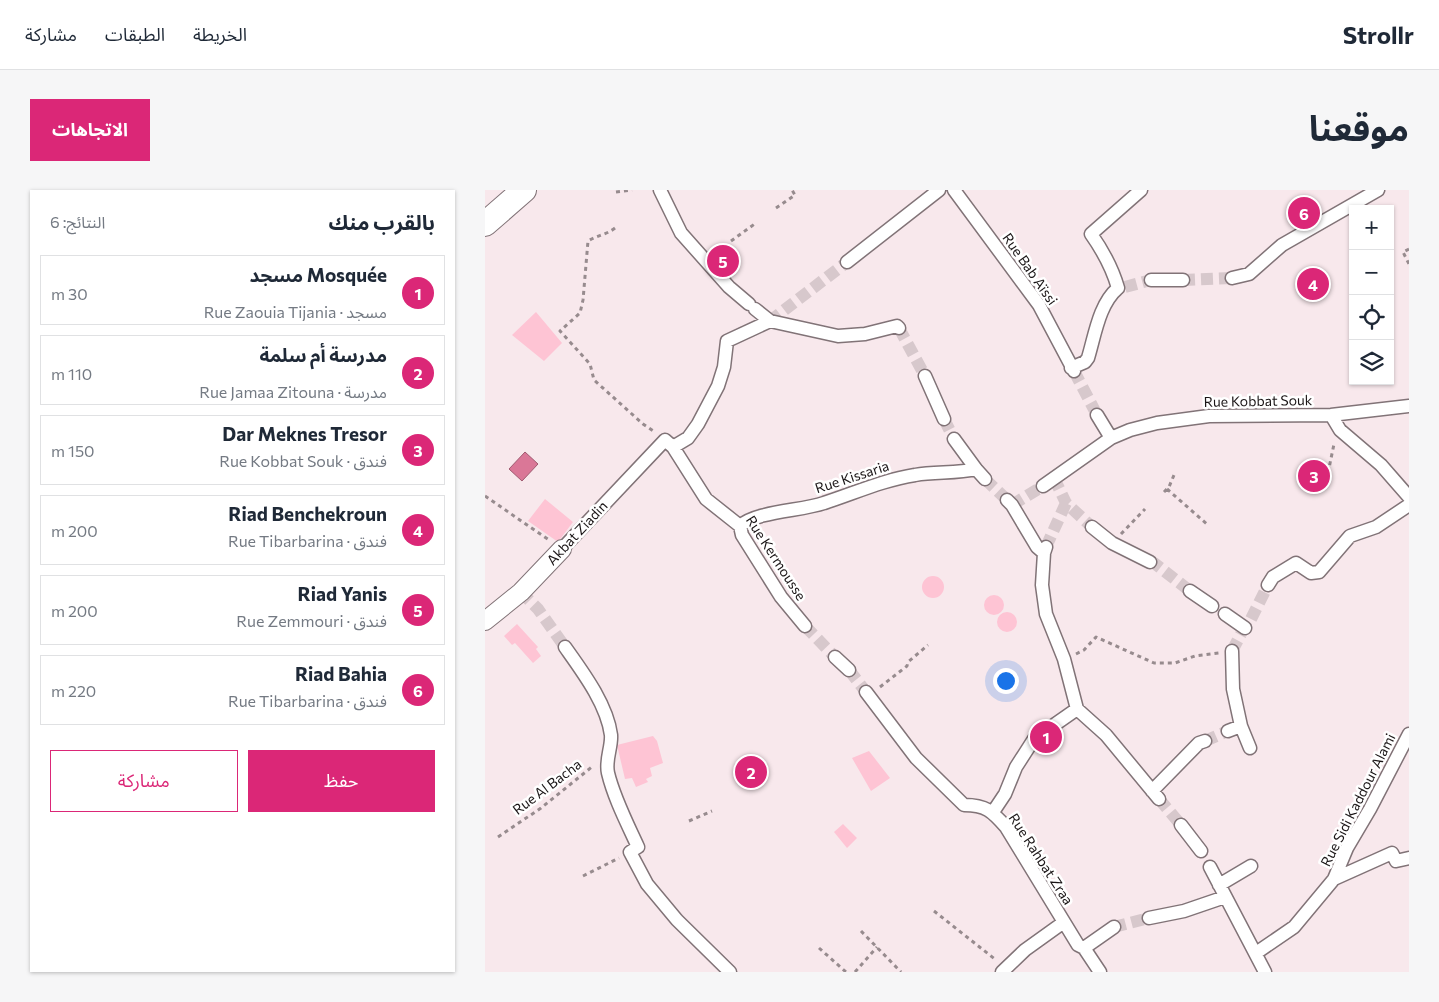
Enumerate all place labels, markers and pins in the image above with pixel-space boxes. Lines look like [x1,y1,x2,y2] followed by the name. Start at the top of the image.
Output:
[1288,194,1320,232] pin: 6
[707,242,739,280] pin: 5
[1297,265,1329,303] pin: 4
[1298,457,1330,495] pin: 3
[1030,718,1062,756] pin: 1
[735,753,767,791] pin: 2

